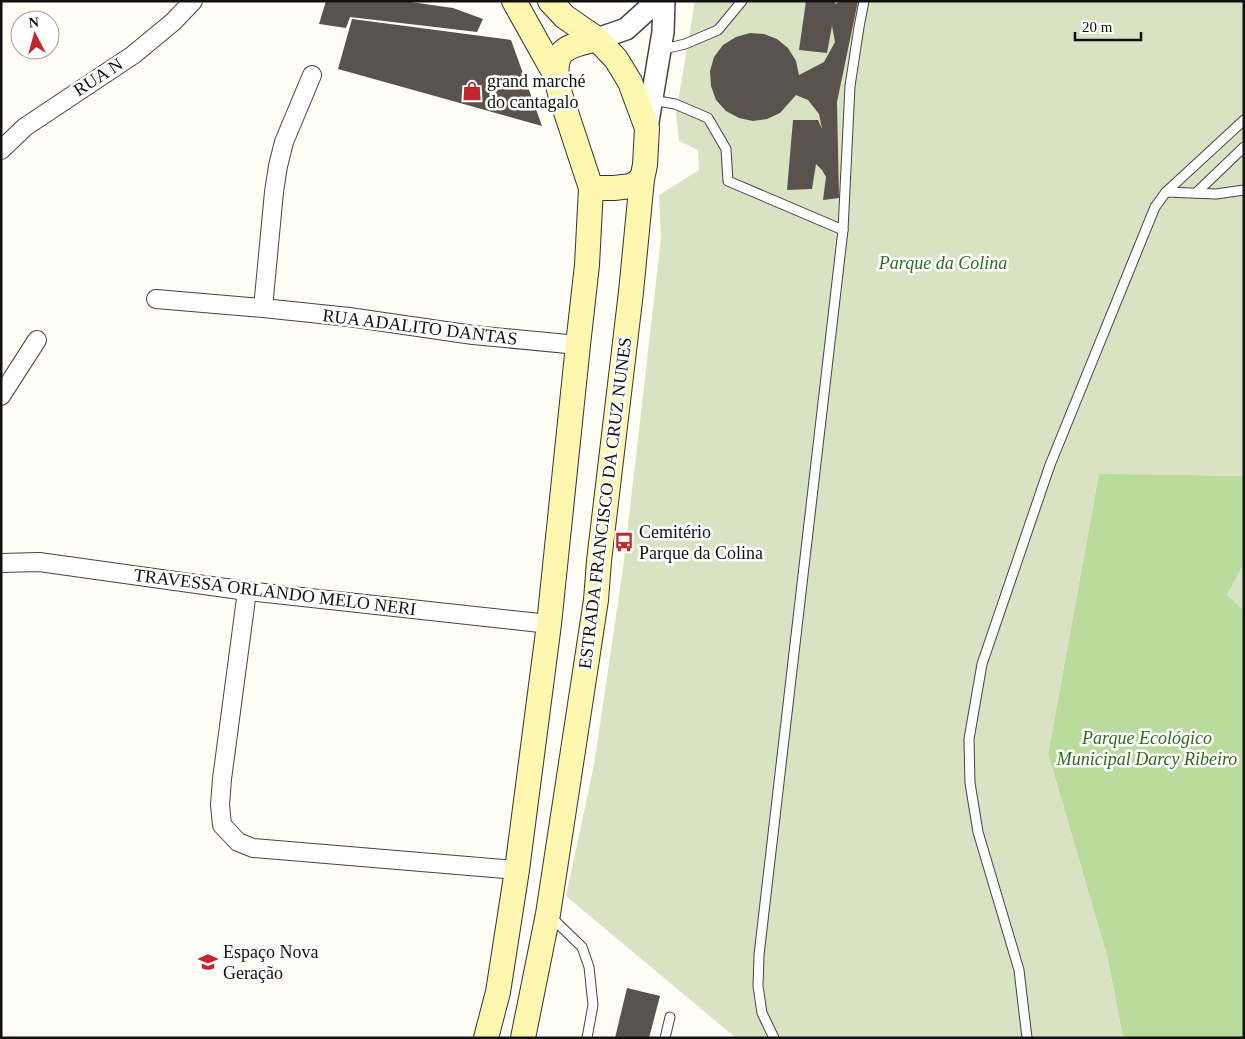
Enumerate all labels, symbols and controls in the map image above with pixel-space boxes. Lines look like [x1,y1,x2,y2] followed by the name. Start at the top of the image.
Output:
[10,10,60,60] north arrow
[1075,10,1141,42] scale bar
[28,15,40,31] text: N
[1082,19,1113,35] text: 20 m
[70,54,126,100] street label: RUA N
[487,71,585,112] place label: grand marché do cantagalo
[461,80,483,102] shop icon: grand marché do cantagalo
[878,253,1007,273] park label: Parque da Colina
[321,305,519,349] street label: RUA ADALITO DANTAS
[575,336,635,670] street label: ESTRADA FRANCISCO DA CRUZ NUNES
[639,522,763,563] place label: Cemitério Parque da Colina
[613,531,635,553] bus stop icon: Cemitério Parque da Colina
[133,565,417,619] street label: TRAVESSA ORLANDO MELO NERI
[1056,728,1237,769] park label: Parque Ecológico Municipal Darcy Ribeiro
[223,942,318,983] place label: Espaço Nova Geração
[197,951,219,973] school or university icon: Espaço Nova Geração

